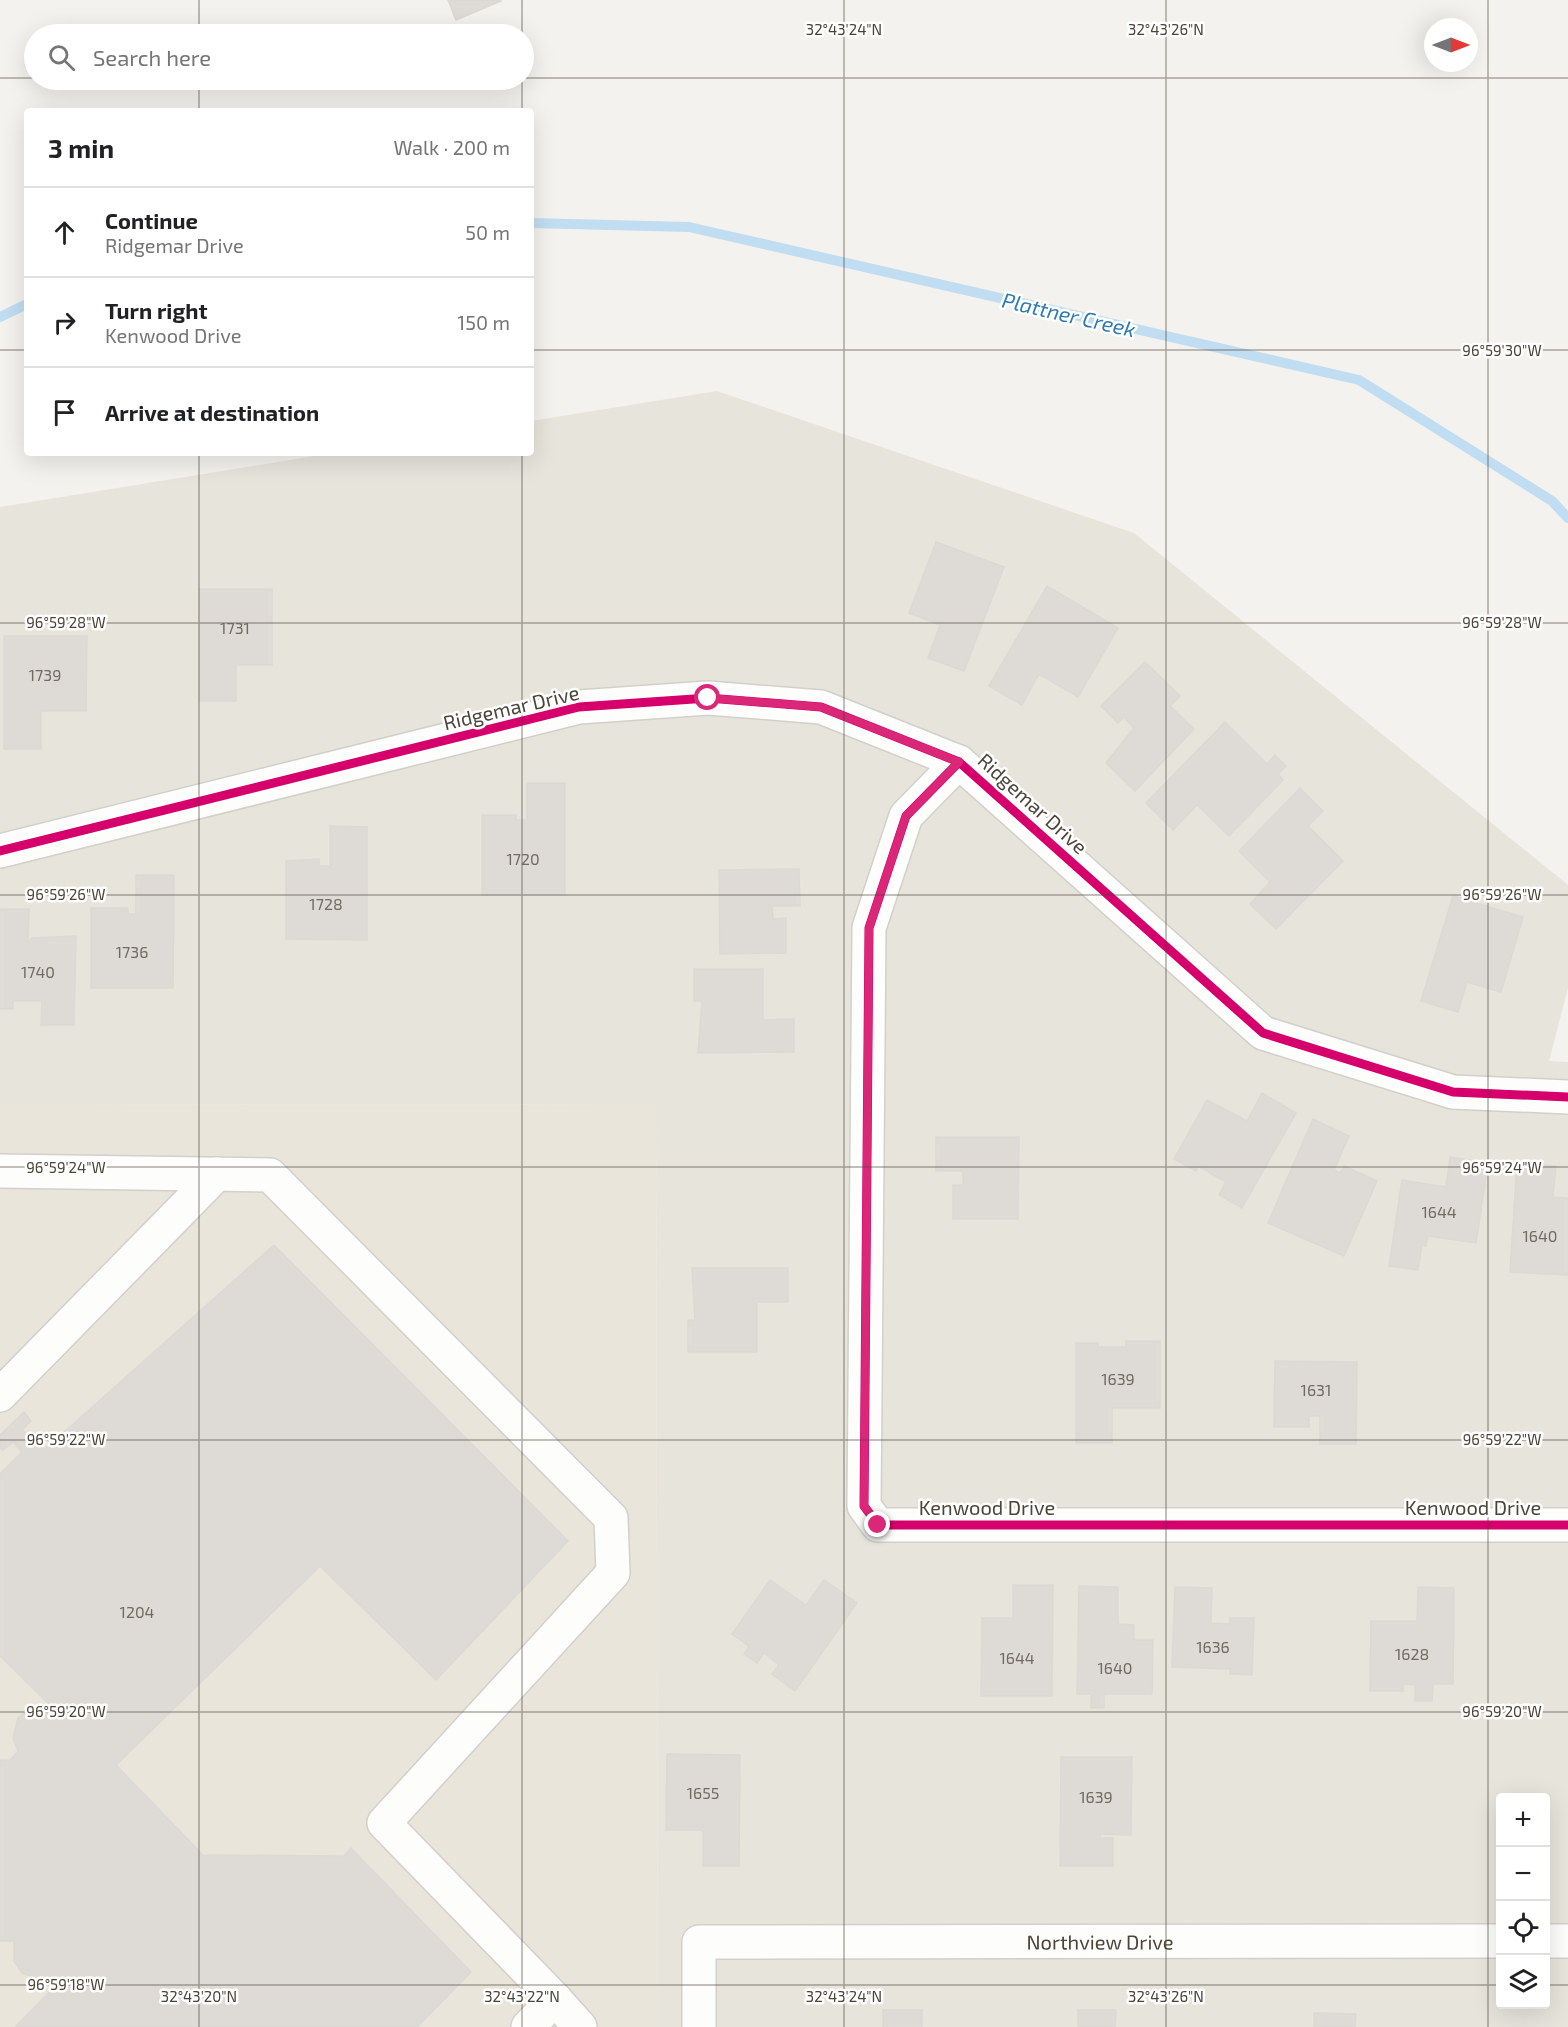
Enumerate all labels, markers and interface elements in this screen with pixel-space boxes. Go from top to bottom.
north arrow [1424,18,1478,72]
text: 32°43'24"N [806,20,882,38]
text: 32°43'26"N [1128,20,1204,38]
search box [24,24,534,90]
icon: search [45,41,78,74]
text: Search here [93,44,211,70]
text: 3 min [48,132,114,163]
text: Walk · 200 m [393,135,510,159]
text: Continue [105,207,198,233]
icon: ahead [48,216,81,249]
text: 50 m [465,220,510,244]
text: Ridgemar Drive [105,233,244,257]
water label: Plattner Creek [1000,287,1138,341]
text: Turn right [105,297,207,323]
icon: right [48,306,81,339]
text: 150 m [457,310,510,334]
text: Kenwood Drive [105,323,241,347]
text: 96°59'30"W [1462,341,1542,359]
icon: arrive [48,396,81,429]
text: Arrive at destination [105,399,319,425]
text: 96°59'28"W [26,613,106,631]
text: 96°59'28"W [1462,613,1542,631]
house number: 1731 [220,618,250,637]
house number: 1739 [29,665,61,684]
street label: Ridgemar Drive [441,680,581,734]
route start [694,684,720,710]
street label: Ridgemar Drive [973,748,1093,858]
house number: 1720 [506,849,540,868]
text: 96°59'26"W [27,885,105,903]
text: 96°59'26"W [1463,885,1541,903]
house number: 1728 [309,894,343,913]
house number: 1736 [116,942,148,961]
house number: 1740 [21,962,55,981]
text: 96°59'24"W [26,1158,106,1176]
text: 96°59'24"W [1462,1158,1542,1176]
house number: 1644 [1421,1202,1457,1221]
house number: 1640 [1522,1226,1558,1245]
house number: 1639 [1101,1369,1135,1388]
house number: 1631 [1301,1380,1331,1399]
text: 96°59'22"W [27,1430,105,1448]
text: 96°59'22"W [1463,1430,1541,1448]
street label: Kenwood Drive [919,1495,1055,1519]
street label: Kenwood Drive [1405,1495,1541,1519]
route end [864,1511,890,1537]
house number: 1204 [120,1602,155,1621]
house number: 1636 [1196,1637,1230,1656]
house number: 1628 [1395,1644,1429,1663]
house number: 1644 [999,1648,1035,1667]
house number: 1640 [1097,1658,1133,1677]
text: 96°59'20"W [26,1702,106,1720]
text: 96°59'20"W [1462,1702,1542,1720]
house number: 1655 [687,1783,719,1802]
house number: 1639 [1079,1787,1113,1806]
map controls [1496,1793,1550,2009]
button: + [1496,1793,1550,1847]
button: − [1496,1847,1550,1901]
button: locate [1496,1901,1550,1955]
street label: Northview Drive [1026,1929,1174,1954]
button: layers [1496,1955,1550,2009]
text: 96°59'18"W [28,1975,104,1993]
text: 32°43'20"N [161,1987,237,2005]
text: 32°43'22"N [484,1987,560,2005]
text: 32°43'24"N [806,1987,882,2005]
text: 32°43'26"N [1128,1987,1204,2005]

